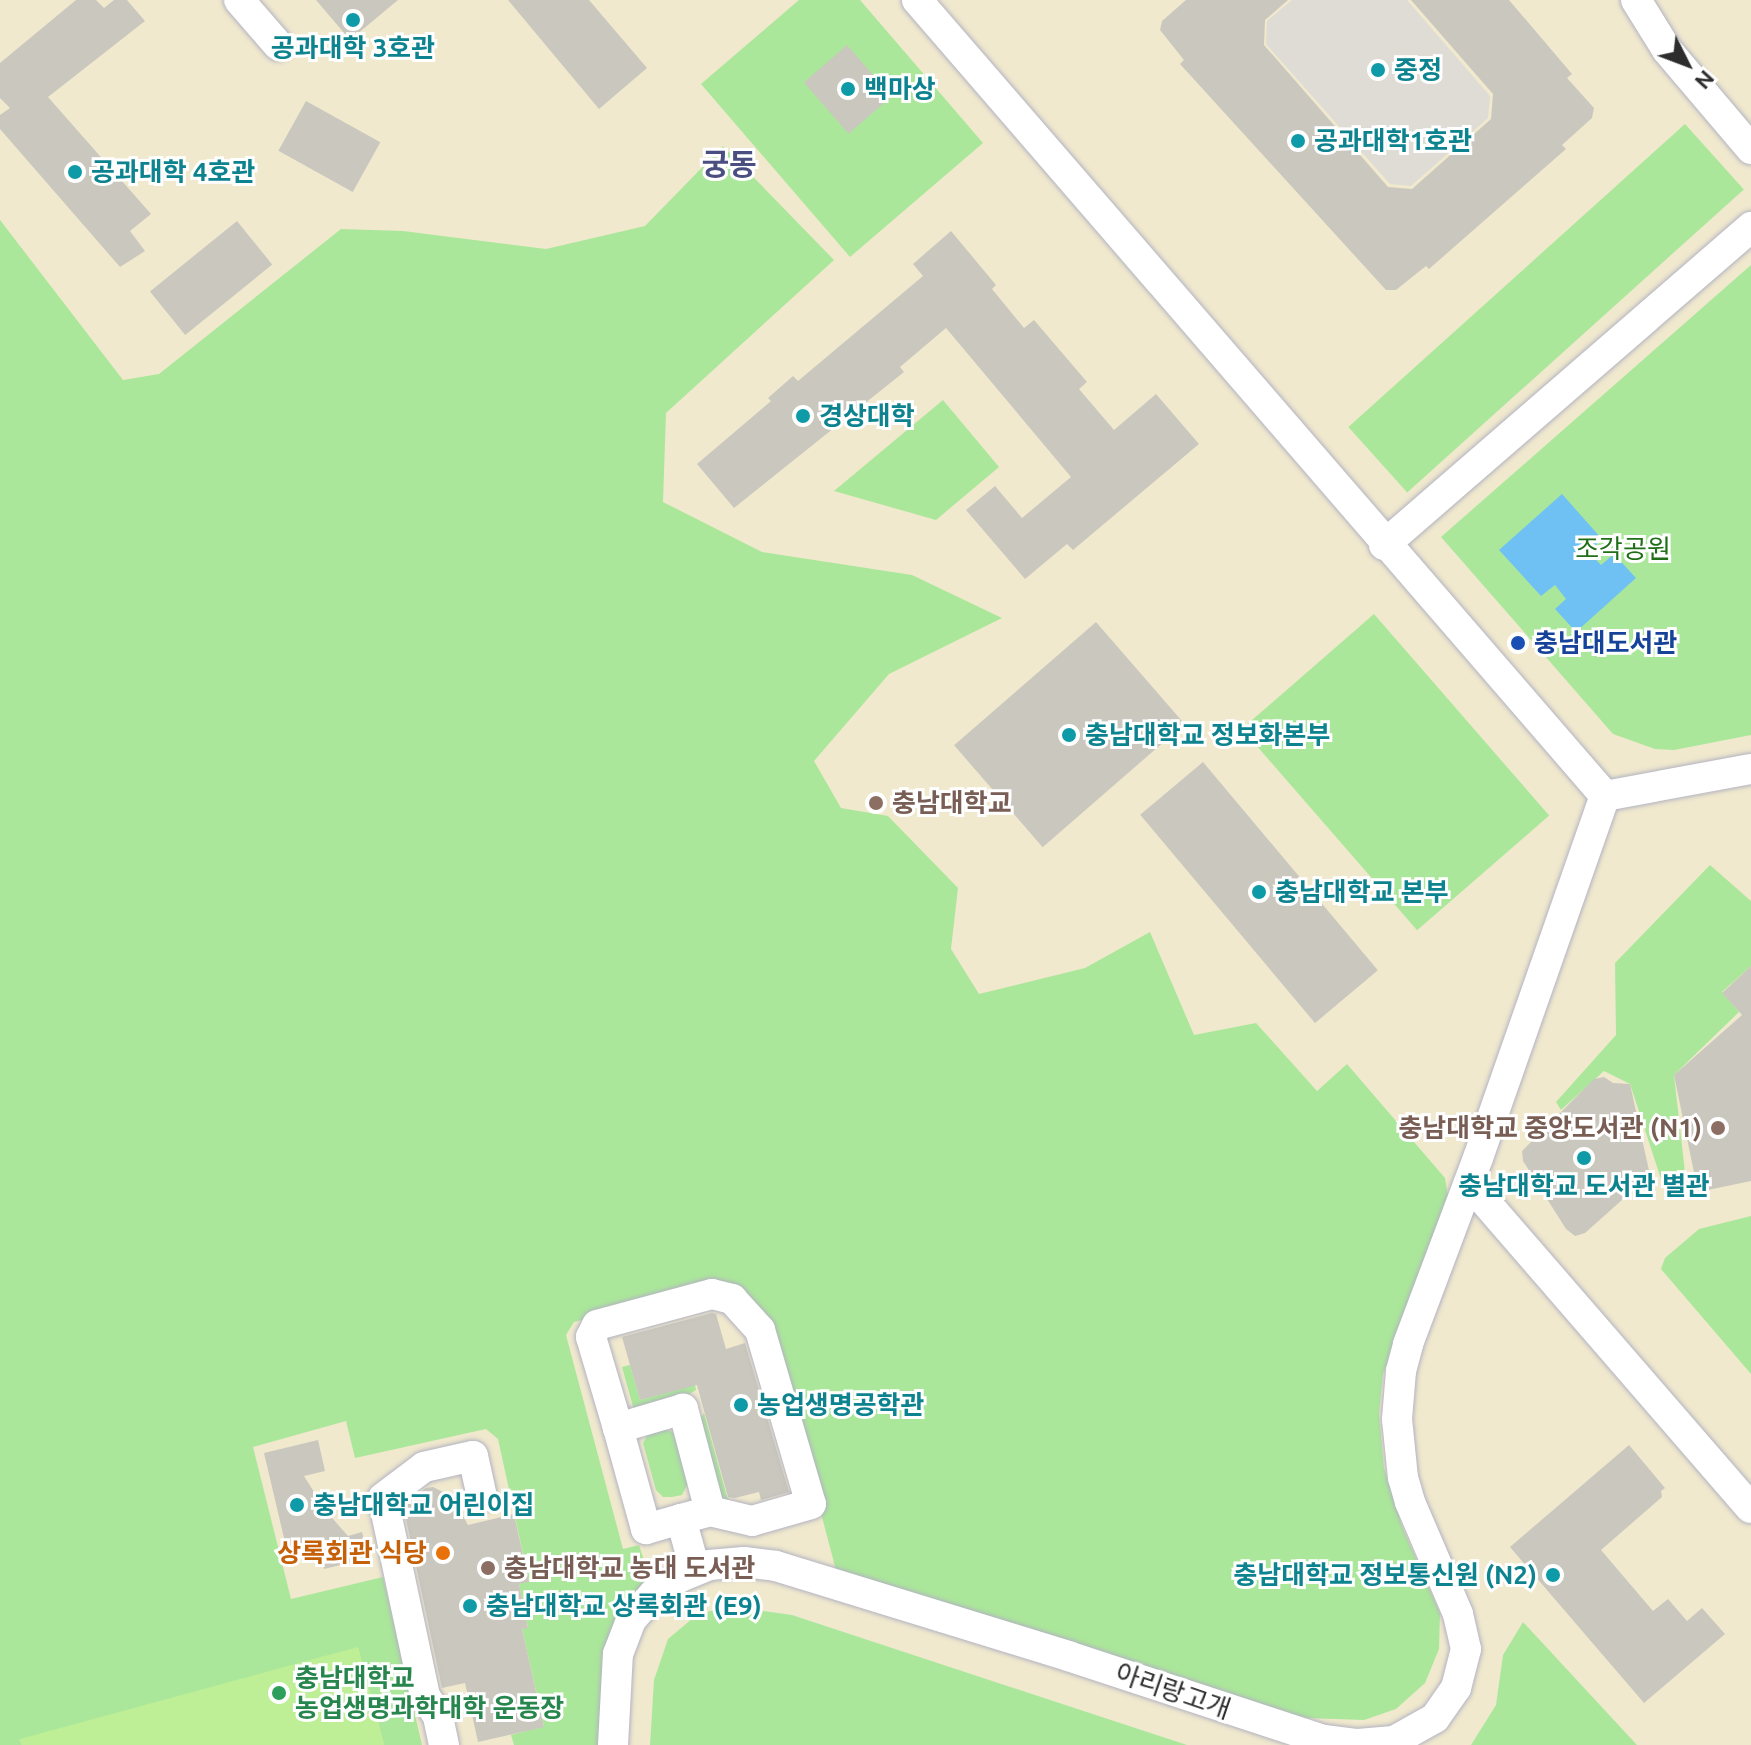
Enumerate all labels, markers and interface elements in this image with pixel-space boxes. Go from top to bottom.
marker: 공과대학 3호관 [344,11,362,29]
north arrow [1647,24,1727,104]
place label: 공과대학 3호관 [271,32,435,64]
place label: 중정 [1394,54,1442,86]
marker: 중정 [1369,61,1387,79]
text: N [1690,66,1720,95]
place label: 백마상 [864,73,936,105]
marker: 백마상 [839,80,857,98]
place label: 공과대학1호관 [1314,125,1472,157]
marker: 공과대학1호관 [1289,132,1307,150]
district label: 궁동 [701,146,757,182]
place label: 공과대학 4호관 [91,156,255,188]
marker: 공과대학 4호관 [66,163,84,181]
place label: 경상대학 [819,400,915,432]
marker: 경상대학 [794,407,812,425]
park label: 조각공원 [1575,533,1671,565]
place label: 충남대도서관 [1534,627,1678,659]
marker: 충남대도서관 [1509,634,1527,652]
place label: 충남대학교 정보화본부 [1085,719,1330,751]
marker: 충남대학교 정보화본부 [1060,726,1078,744]
place label: 충남대학교 [892,787,1012,819]
marker: 충남대학교 [867,794,885,812]
place label: 충남대학교 본부 [1275,876,1449,908]
marker: 충남대학교 본부 [1250,883,1268,901]
place label: 충남대학교 중앙도서관 (N1) [1398,1112,1702,1144]
marker: 충남대학교 중앙도서관 (N1) [1709,1119,1727,1137]
marker: 충남대학교 도서관 별관 [1575,1149,1593,1167]
place label: 충남대학교 도서관 별관 [1458,1170,1710,1202]
place label: 농업생명공학관 [757,1389,924,1421]
marker: 농업생명공학관 [732,1396,750,1414]
place label: 충남대학교 어린이집 [313,1489,534,1521]
marker: 충남대학교 어린이집 [288,1496,306,1514]
place label: 상록회관 식당 [277,1537,427,1569]
marker: 상록회관 식당 [434,1544,452,1562]
place label: 충남대학교 농대 도서관 [504,1552,756,1584]
marker: 충남대학교 농대 도서관 [479,1559,497,1577]
place label: 충남대학교 정보통신원 (N2) [1233,1559,1537,1591]
marker: 충남대학교 정보통신원 (N2) [1544,1566,1562,1584]
place label: 충남대학교 상록회관 (E9) [486,1590,762,1622]
marker: 충남대학교 상록회관 (E9) [461,1597,479,1615]
street label: 아리랑고개 [1111,1657,1235,1725]
place label: 충남대학교 농업생명과학대학 운동장 [295,1662,564,1724]
marker: 충남대학교 농업생명과학대학 운동장 [270,1684,288,1702]

